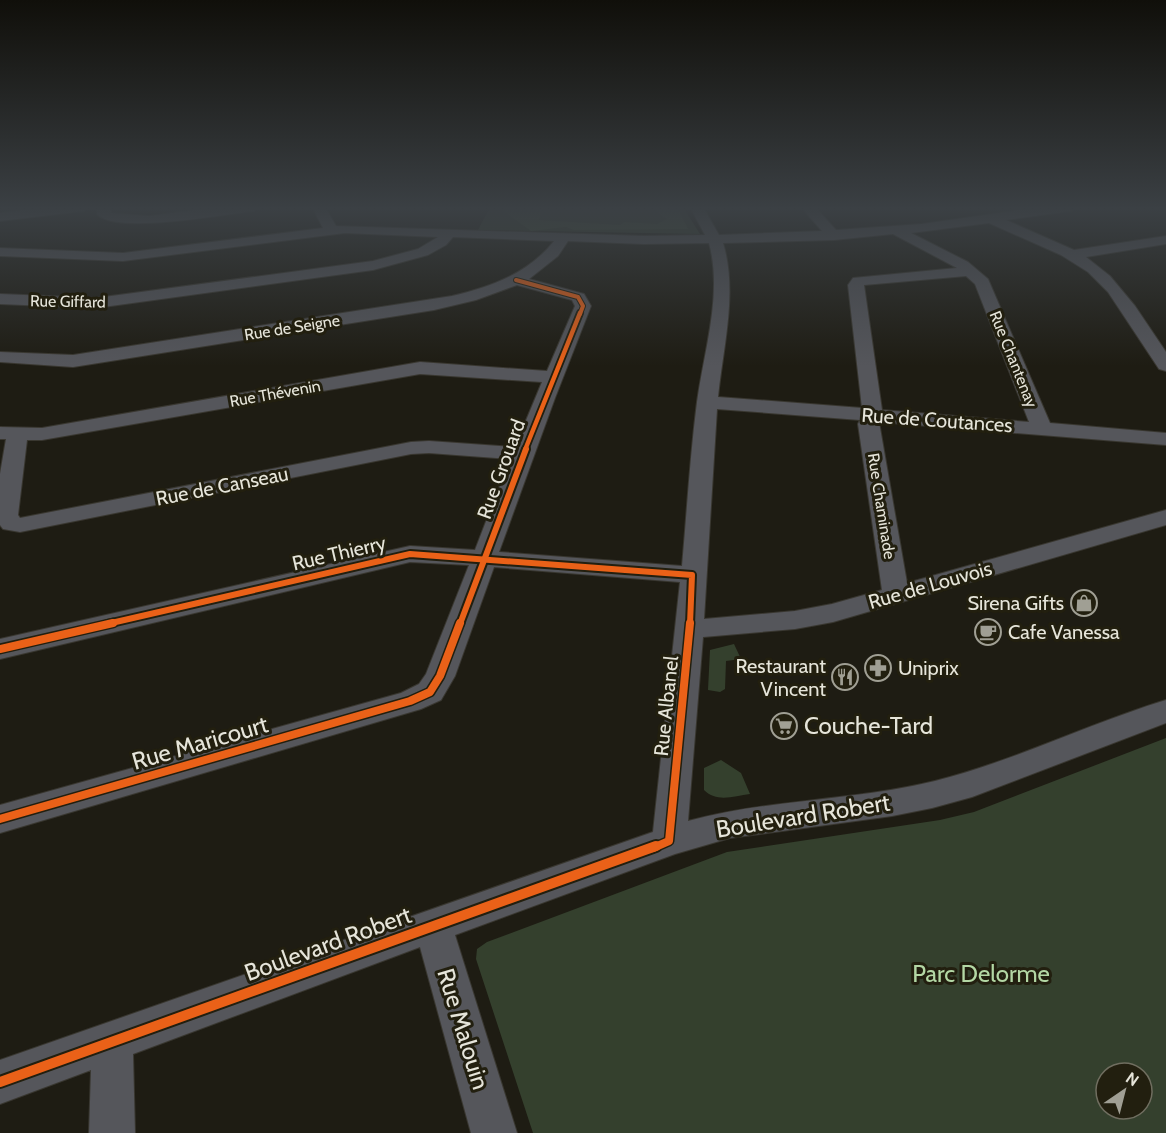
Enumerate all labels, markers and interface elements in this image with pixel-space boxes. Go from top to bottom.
street label: Rue Giffard [30,291,106,312]
street label: Rue Chantenay [986,308,1042,410]
street label: Rue de Seigne [243,311,341,344]
street label: Rue Thévenin [228,376,322,411]
street label: Rue de Coutances [861,403,1013,437]
street label: Rue Grouard [472,416,530,522]
street label: Rue Chaminade [864,452,899,560]
street label: Rue de Canseau [154,461,290,511]
street label: Rue Thierry [290,531,388,575]
street label: Rue de Louvois [865,556,995,614]
shop icon: Sirena Gifts [1069,588,1099,618]
place label: Sirena Gifts [967,591,1064,615]
cafe icon: Cafe Vanessa [973,617,1003,647]
place label: Cafe Vanessa [1008,620,1120,644]
pharmacy icon: Uniprix [863,653,893,683]
street label: Rue Albanel [649,654,683,757]
place label: Restaurant Vincent [735,654,826,701]
place label: Uniprix [898,656,959,680]
restaurant icon: Restaurant Vincent [830,662,860,692]
street label: Rue Maricourt [128,709,271,776]
supermarket icon: Couche-Tard [769,711,799,741]
place label: Couche-Tard [804,711,933,740]
street label: Boulevard Robert [714,787,892,844]
street label: Boulevard Robert [240,900,415,987]
park label: Parc Delorme [912,959,1050,988]
street label: Rue Malouin [431,965,496,1093]
north arrow [1094,1061,1154,1121]
text: N [1122,1068,1142,1090]

